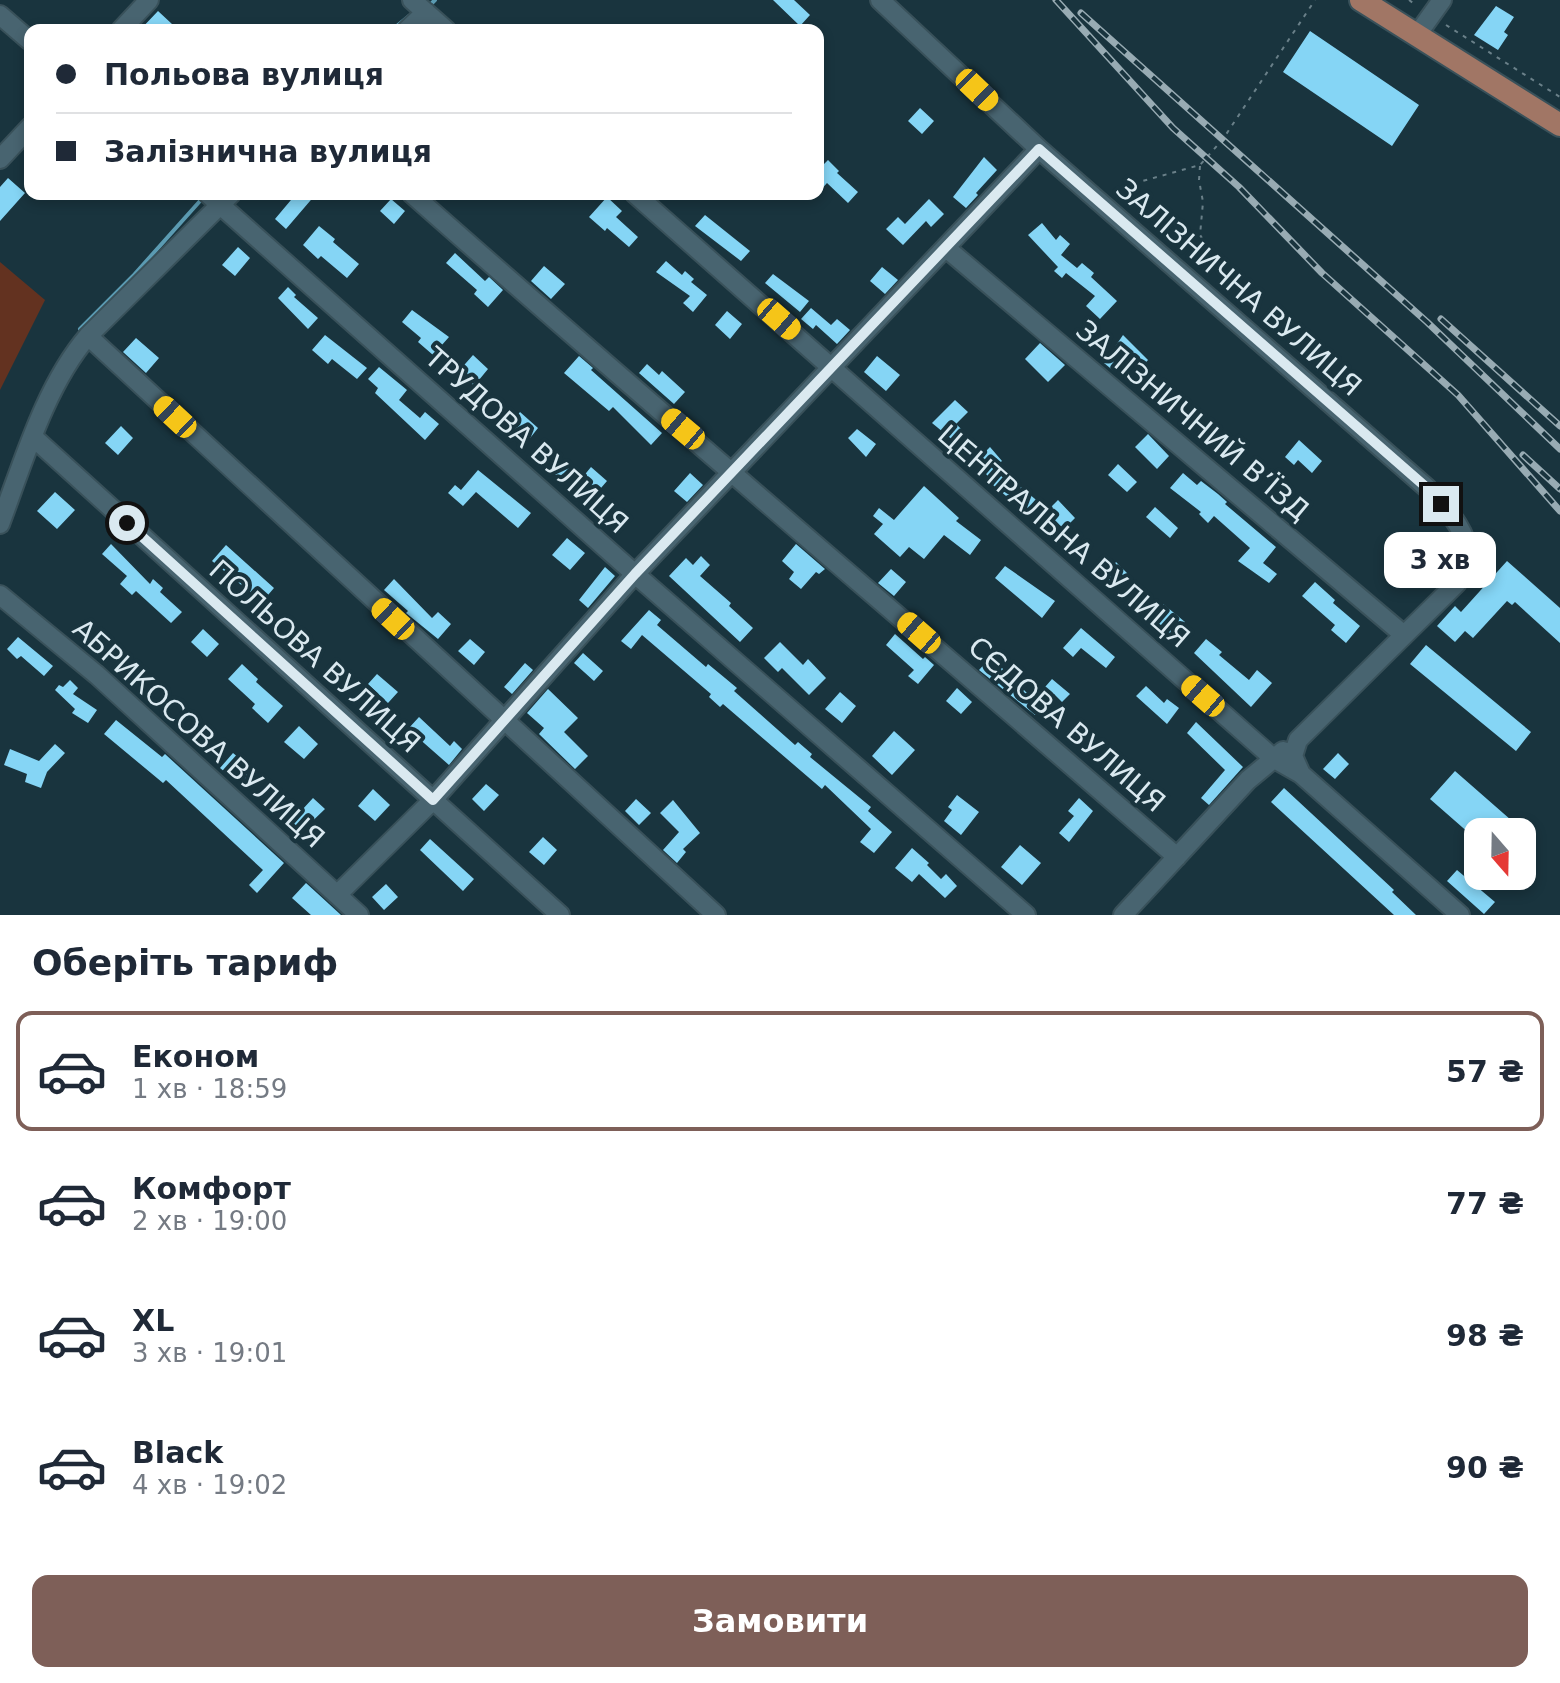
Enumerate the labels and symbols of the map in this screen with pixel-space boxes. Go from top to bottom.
car [951,65,1003,115]
street label: ЗАЛІЗНИЧНА ВУЛИЦЯ [1109,172,1368,403]
car [753,294,805,344]
street label: ЗАЛІЗНИЧНИЙ В’ЇЗД [1070,313,1316,527]
street label: ТРУДОВА ВУЛИЦЯ [418,340,635,540]
car [149,392,201,442]
car [657,404,709,454]
street label: ЦЕНТРАЛЬНА ВУЛИЦЯ [931,418,1196,655]
route end [1423,486,1459,522]
route start [109,505,145,541]
callout: 3 хв [1385,532,1497,588]
street label: ПОЛЬОВА ВУЛИЦЯ [203,553,427,760]
car [367,594,419,644]
car [893,608,945,658]
street label: АБРИКОСОВА ВУЛИЦЯ [66,612,331,855]
street label: СЄДОВА ВУЛИЦЯ [962,630,1172,819]
car [1177,671,1229,721]
north arrow [1464,818,1536,890]

